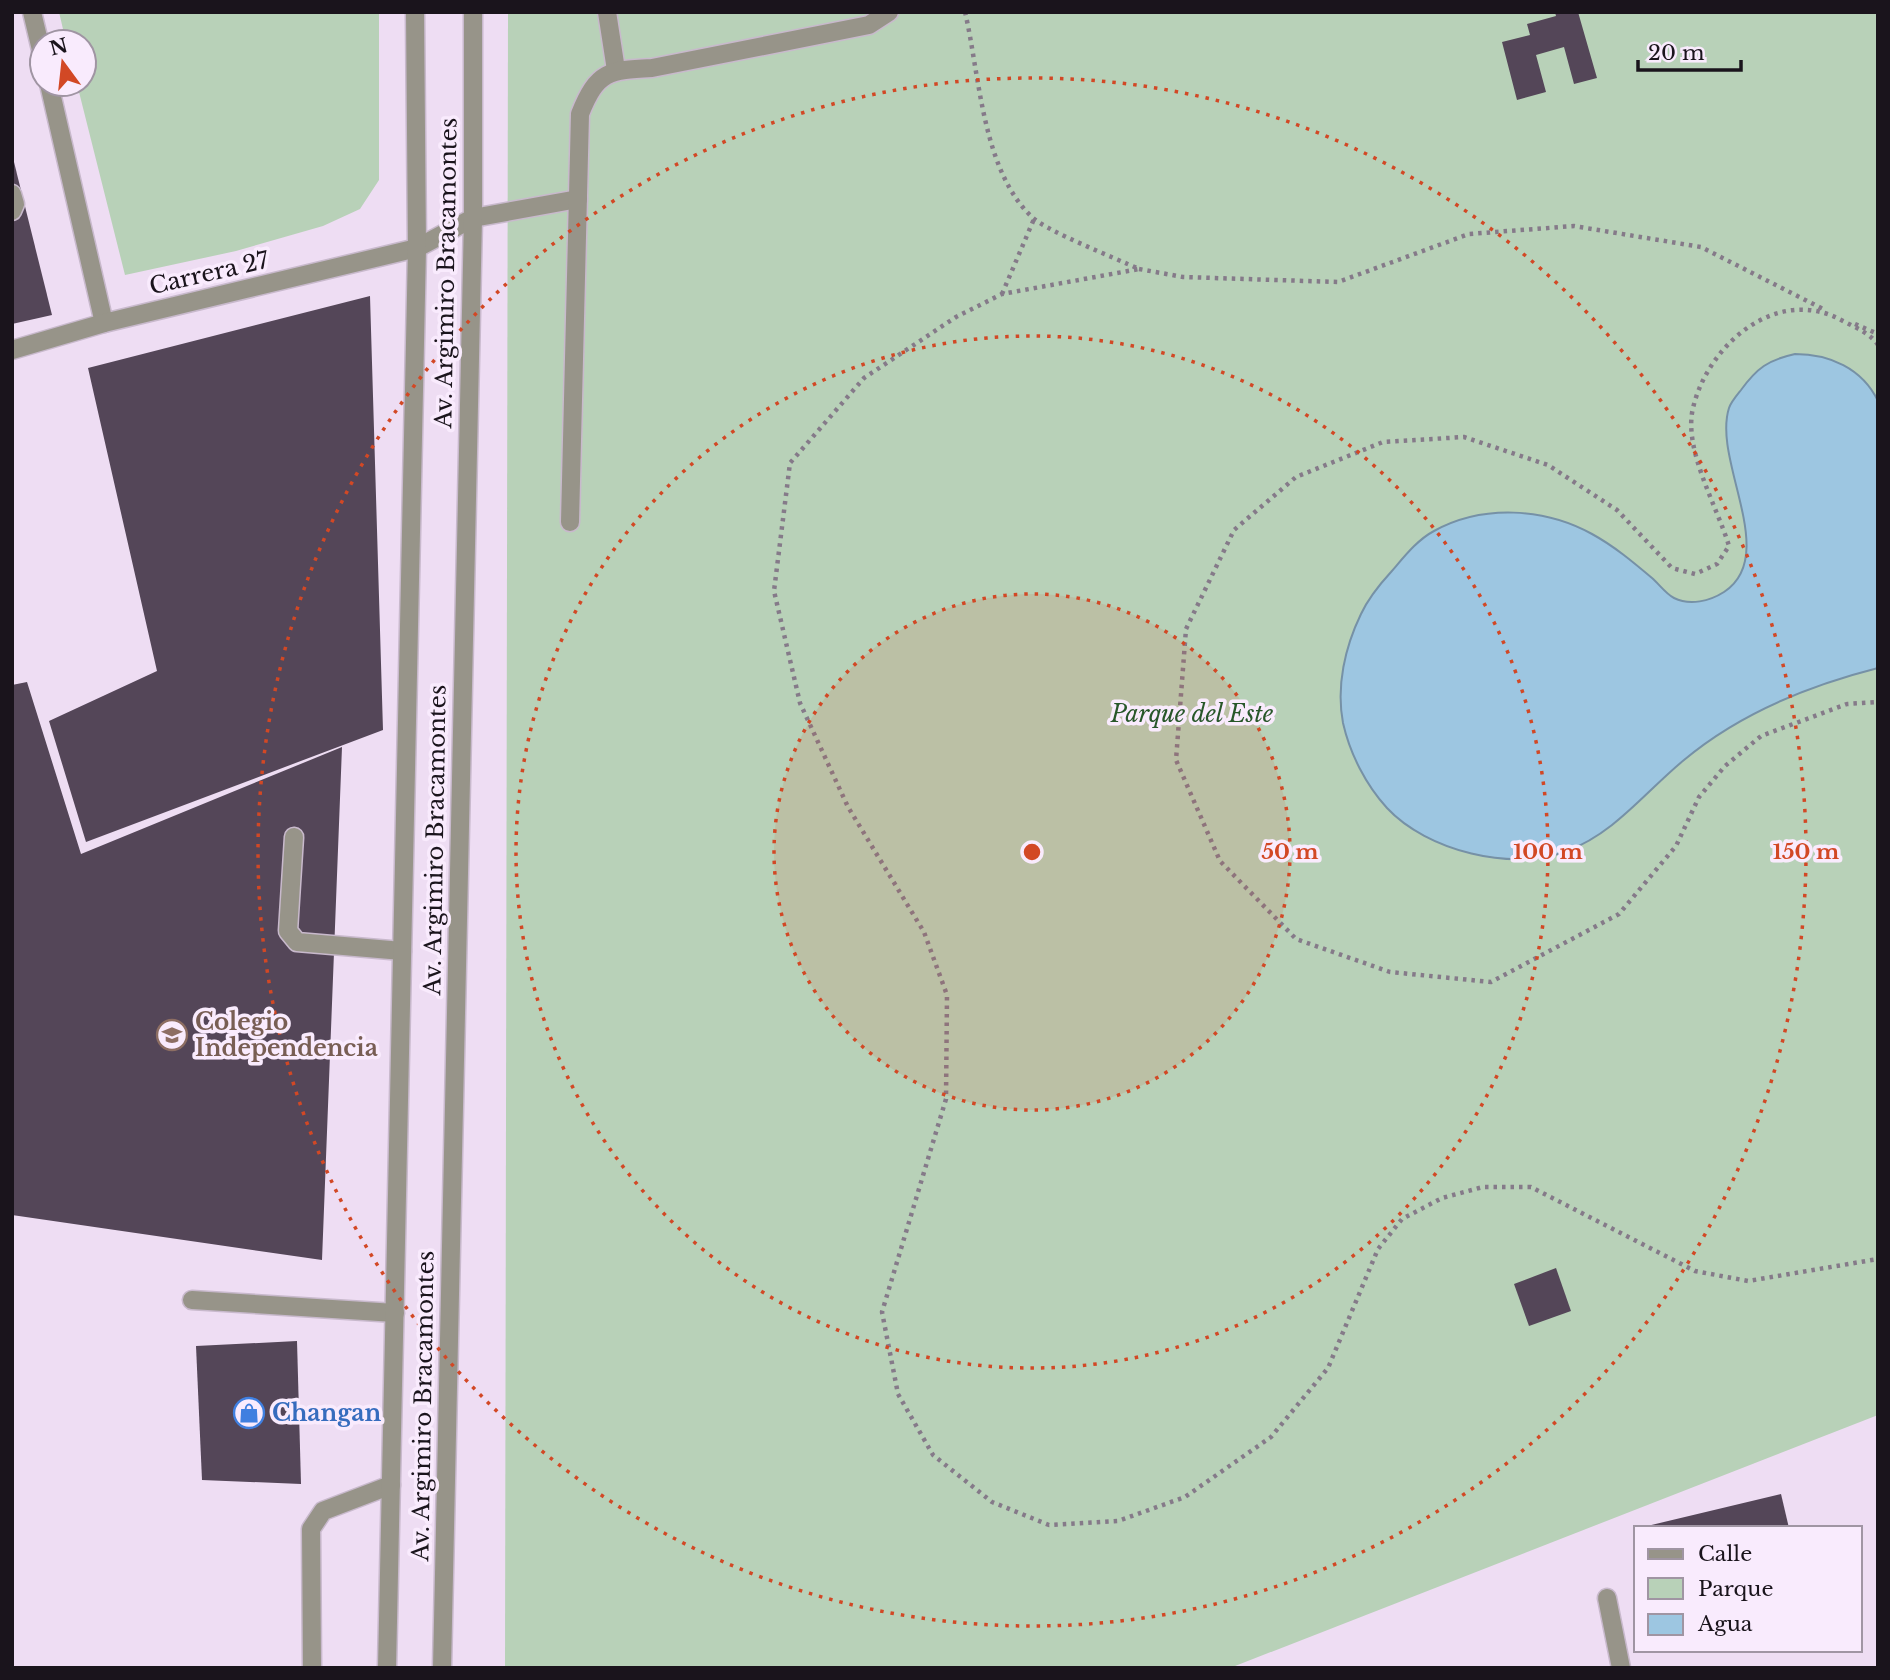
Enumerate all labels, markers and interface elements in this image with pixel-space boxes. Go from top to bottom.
north arrow [28,28,98,98]
scale bar [1638,28,1741,72]
text: N [47,34,70,60]
text: 20 m [1648,40,1705,66]
street label: Av. Argimiro Bracamontes [429,118,463,429]
street label: Carrera 27 [146,246,272,300]
street label: Av. Argimiro Bracamontes [418,685,452,996]
park label: Parque del Este [1110,700,1274,728]
text: 50 m [1261,839,1319,865]
text: 100 m [1513,839,1583,865]
text: 150 m [1773,839,1839,865]
centre of rings [1020,840,1044,864]
place label: Colegio Independencia [195,1008,378,1062]
school or university icon: Colegio Independencia [155,1018,189,1052]
street label: Av. Argimiro Bracamontes [406,1251,440,1562]
shop icon: Changan [232,1396,266,1430]
place label: Changan [272,1399,382,1427]
legend [1634,1526,1862,1652]
text: Calle [1698,1541,1752,1567]
text: Parque [1698,1576,1773,1602]
text: Agua [1697,1611,1753,1637]

